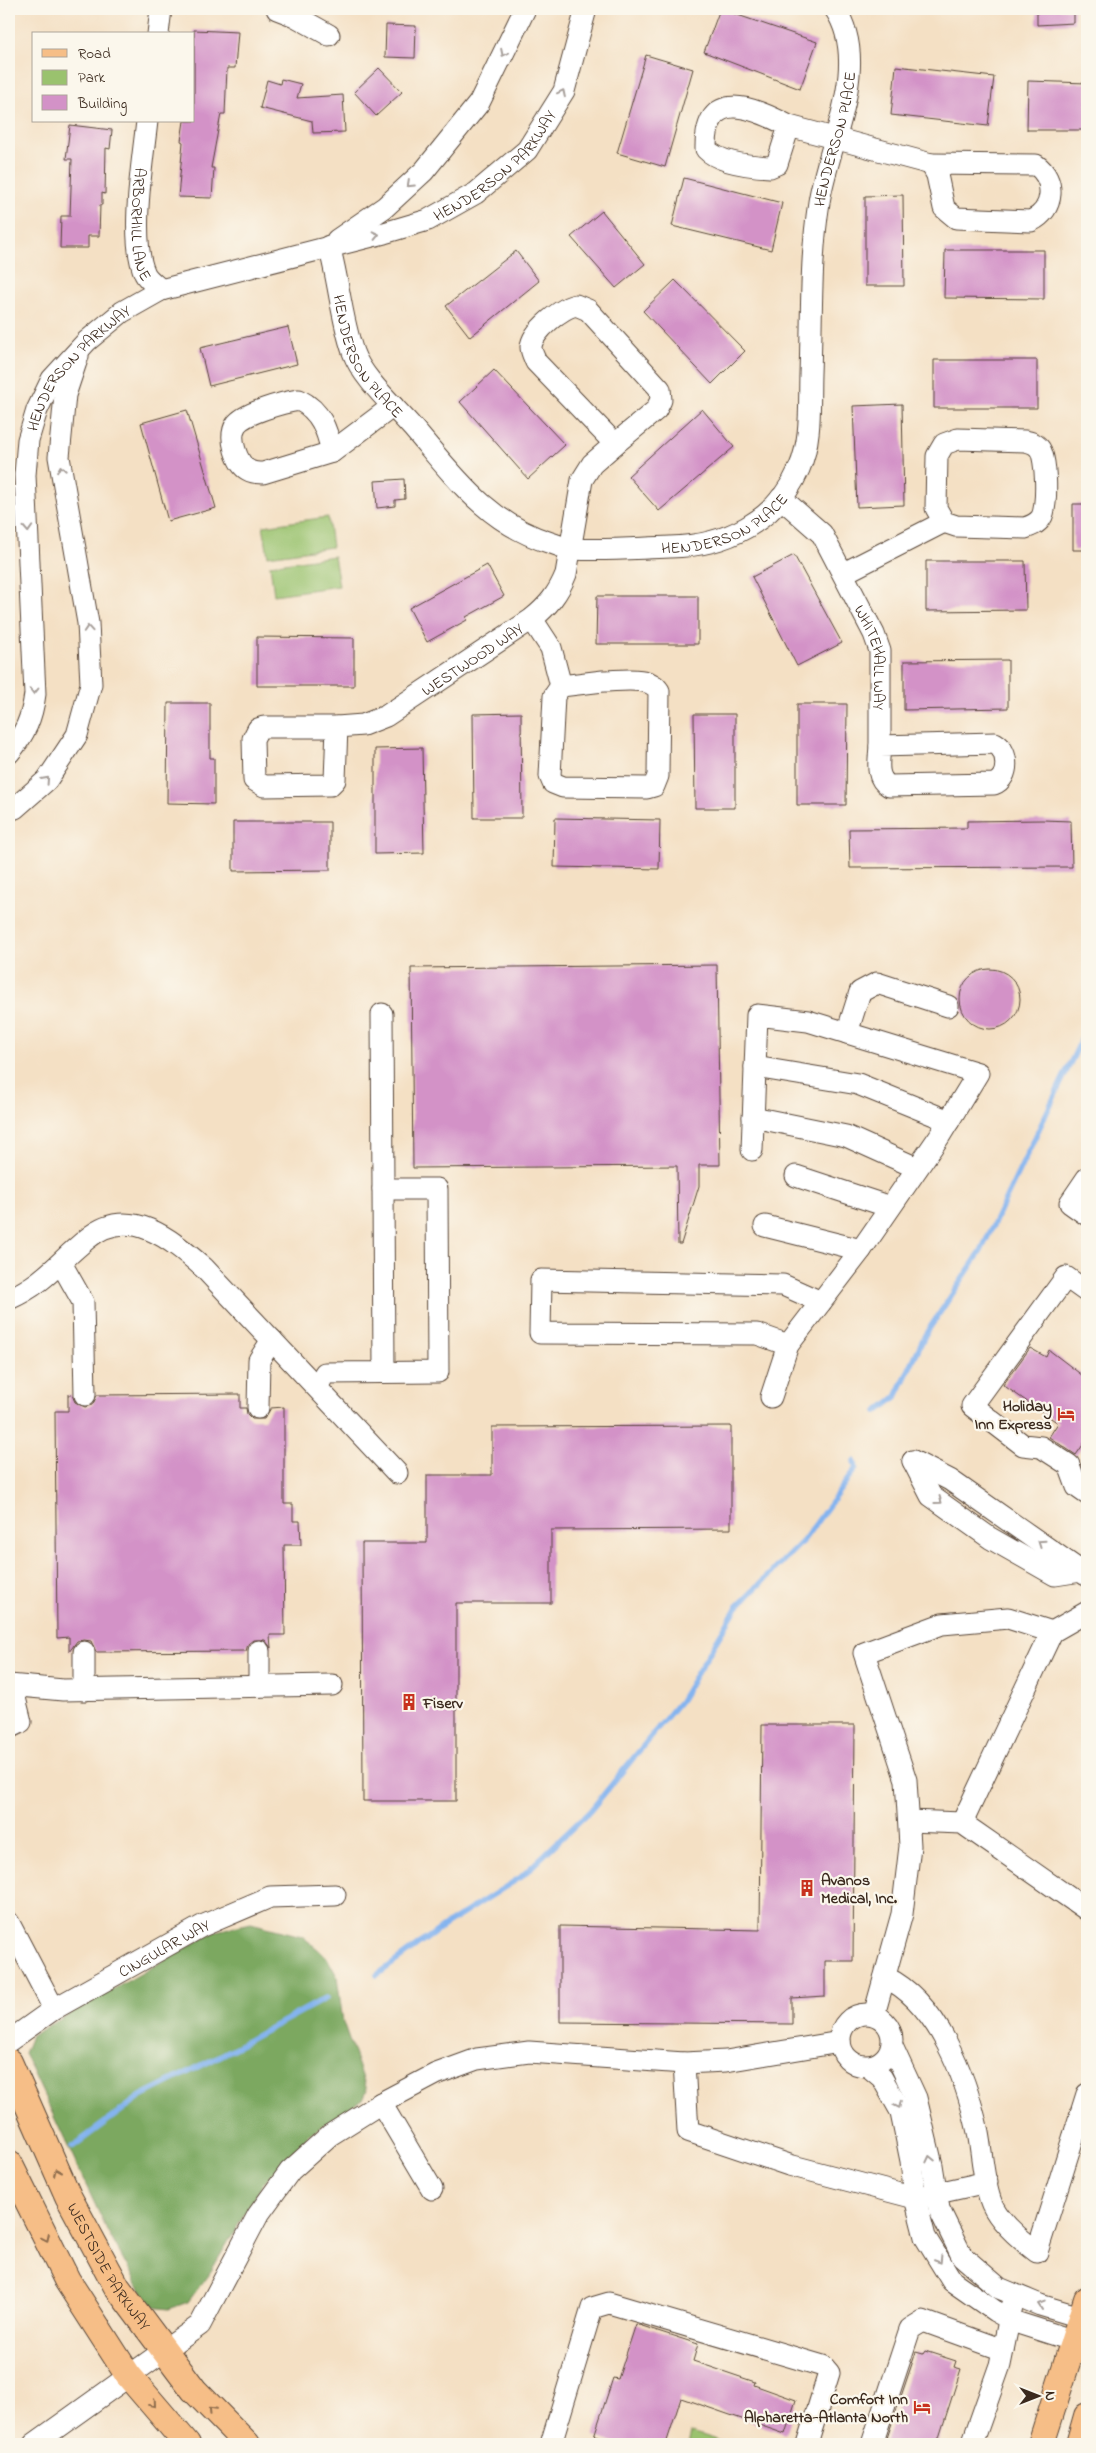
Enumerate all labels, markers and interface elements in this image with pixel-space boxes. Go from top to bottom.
legend [32,32,195,122]
text: Road [78,43,111,65]
one-way arrow [500,48,510,57]
text: Park [78,67,106,89]
street label: HENDERSON PLACE [808,71,863,208]
one-way arrow [556,89,567,98]
text: Building [77,93,127,116]
street label: HENDERSON PARKWAY [430,105,564,229]
street label: ARBORHILL LANE [123,167,157,287]
one-way arrow [407,178,416,187]
one-way arrow [372,230,381,241]
street label: HENDERSON PLACE [326,293,408,424]
street label: HENDERSON PARKWAY [21,299,136,434]
one-way arrow [57,465,67,473]
street label: HENDERSON PLACE [661,489,795,561]
one-way arrow [22,525,33,533]
street label: WHITEHALL WAY [847,601,891,711]
street label: WESTWOOD WAY [417,618,529,703]
one-way arrow [83,625,94,633]
one-way arrow [29,687,40,695]
one-way arrow [40,776,49,785]
place label: Holiday Inn Express [974,1395,1052,1437]
hotel icon: Holiday Inn Express [1056,1404,1076,1424]
one-way arrow [933,1496,942,1504]
one-way arrow [1037,1540,1046,1549]
building icon: Fiserv [399,1692,419,1712]
place label: Fiserv [422,1692,464,1716]
place label: Avanos Medical, Inc. [821,1869,898,1911]
building icon: Avanos Medical, Inc. [797,1878,817,1898]
street label: CINGULAR WAY [114,1914,215,1985]
one-way arrow [891,2100,902,2109]
one-way arrow [925,2154,936,2163]
one-way arrow [53,2168,64,2177]
street label: WESTSIDE PARKWAY [60,2199,156,2337]
one-way arrow [40,2233,50,2242]
one-way arrow [933,2255,942,2264]
one-way arrow [1037,2301,1045,2311]
north arrow [1014,2370,1064,2420]
place label: Comfort Inn Alpharetta-Atlanta North [744,2388,908,2430]
text: N [1039,2391,1060,2401]
hotel icon: Comfort Inn Alpharetta-Atlanta North [912,2397,932,2417]
one-way arrow [147,2398,155,2407]
one-way arrow [209,2406,218,2415]

